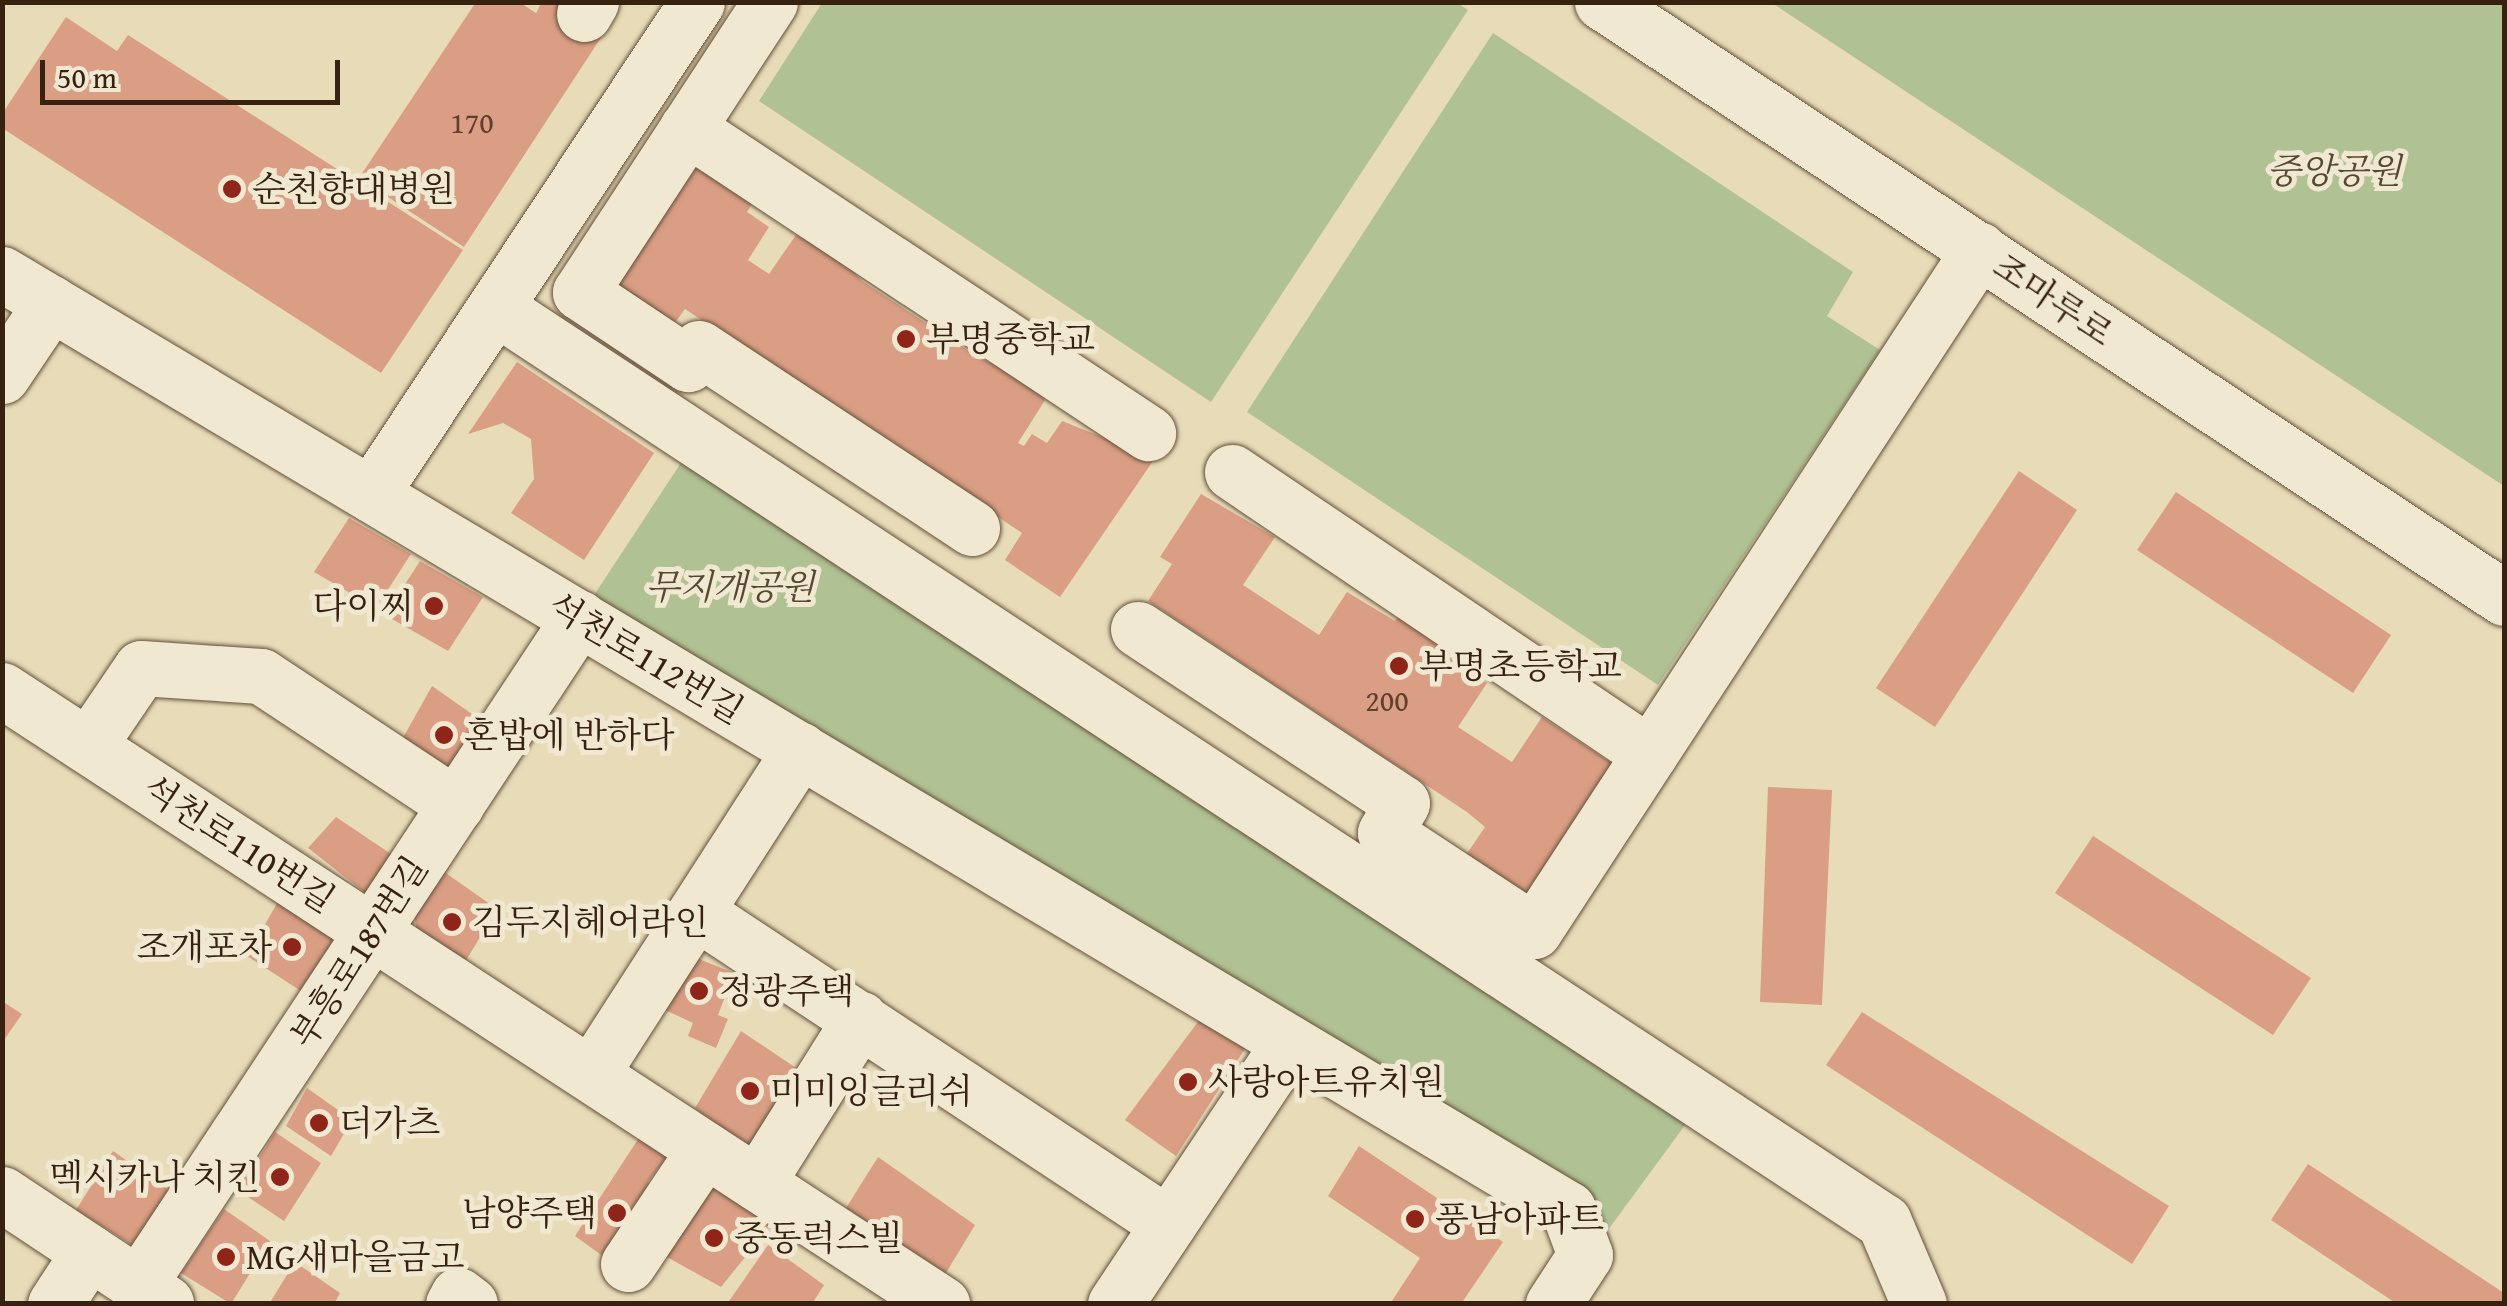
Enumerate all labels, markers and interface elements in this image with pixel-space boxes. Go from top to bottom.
scale bar [45,40,345,102]
text: 50 m [57,55,117,99]
house number: 170 [450,104,494,140]
park label: 중앙공원 [2266,150,2402,192]
place label: 순천향대병원 [252,168,455,210]
marker: 순천향대병원 [221,178,243,200]
street label: 조마루로 [1985,245,2121,355]
place label: 부명중학교 [926,318,1095,360]
marker: 부명중학교 [895,328,917,350]
park label: 무지개공원 [645,566,815,608]
street label: 석천로112번길 [541,583,751,733]
place label: 다이찌 [313,585,414,627]
marker: 다이찌 [423,595,445,617]
place label: 부명초등학교 [1419,645,1622,687]
marker: 부명초등학교 [1388,655,1410,677]
house number: 200 [1365,682,1409,718]
place label: 혼밥에 반하다 [464,714,675,756]
marker: 혼밥에 반하다 [433,724,455,746]
street label: 석천로110번길 [135,767,343,921]
street label: 부흥로187번길 [282,848,436,1056]
place label: 김두지헤어라인 [472,901,709,943]
marker: 김두지헤어라인 [441,911,463,933]
place label: 조개포차 [137,926,272,968]
marker: 조개포차 [281,936,303,958]
place label: 정광주택 [719,970,854,1012]
marker: 정광주택 [688,980,710,1002]
place label: 사랑아트유치원 [1208,1061,1445,1103]
place label: 미미잉글리쉬 [770,1070,973,1112]
marker: 사랑아트유치원 [1177,1071,1199,1093]
marker: 미미잉글리쉬 [739,1080,761,1102]
place label: 더가츠 [339,1102,440,1144]
marker: 더가츠 [308,1112,330,1134]
place label: 멕시카나 치킨 [49,1156,260,1198]
marker: 멕시카나 치킨 [269,1166,291,1188]
place label: 남양주택 [462,1192,597,1234]
place label: 풍남아파트 [1435,1198,1604,1240]
marker: 남양주택 [606,1202,628,1224]
marker: 풍남아파트 [1404,1208,1426,1230]
place label: 중동럭스빌 [734,1217,903,1259]
marker: 중동럭스빌 [703,1227,725,1249]
place label: MG새마을금고 [246,1236,464,1278]
marker: MG새마을금고 [215,1246,237,1268]

